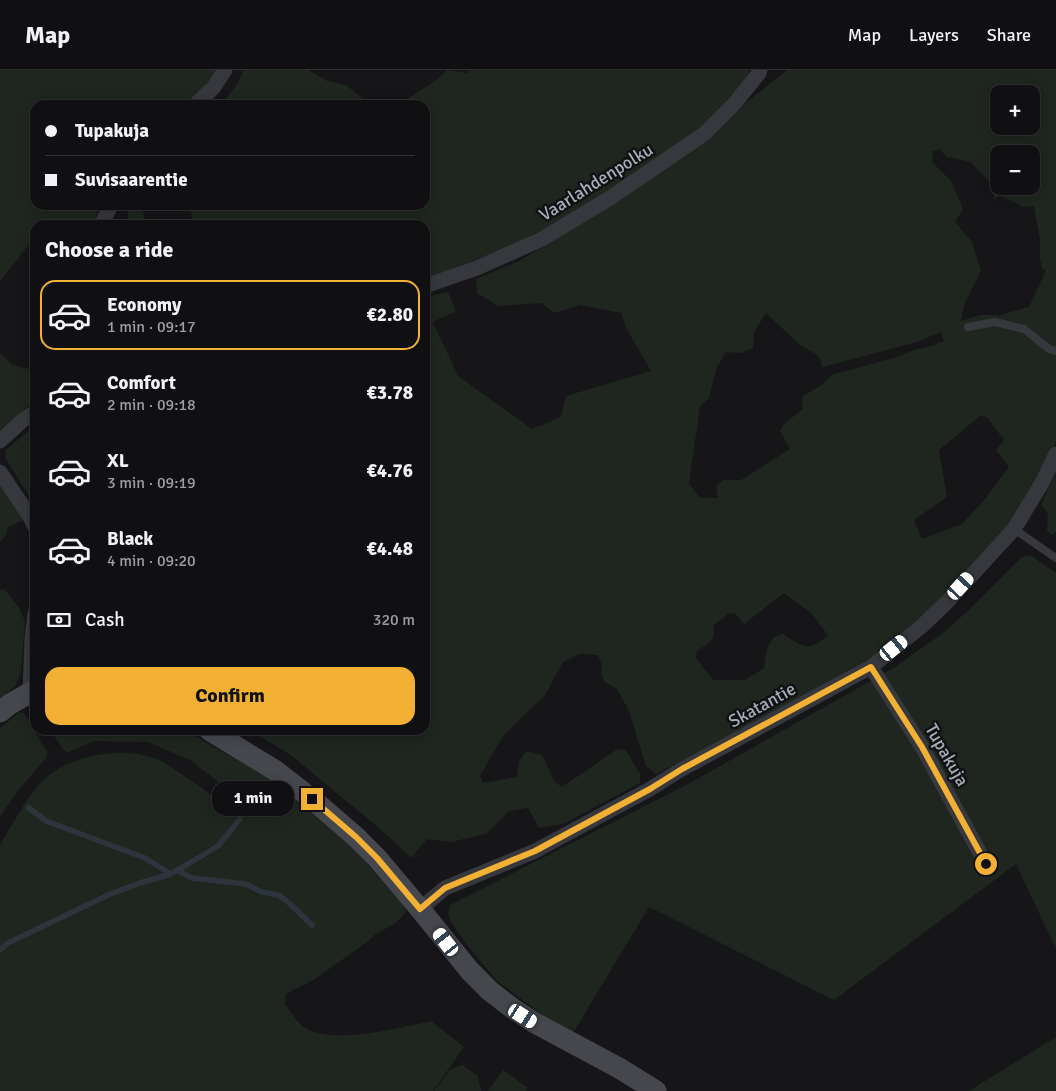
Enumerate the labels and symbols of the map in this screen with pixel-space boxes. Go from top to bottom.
street label: Vaarlahdenpolku [535,138,657,226]
car [945,570,976,602]
car [877,633,910,663]
street label: Skatantie [725,678,799,732]
street label: Tupakuja [920,720,974,790]
callout: 1 min [212,782,294,816]
route end [301,788,323,810]
route start [975,853,997,875]
car [430,926,461,958]
car [506,1002,539,1030]

